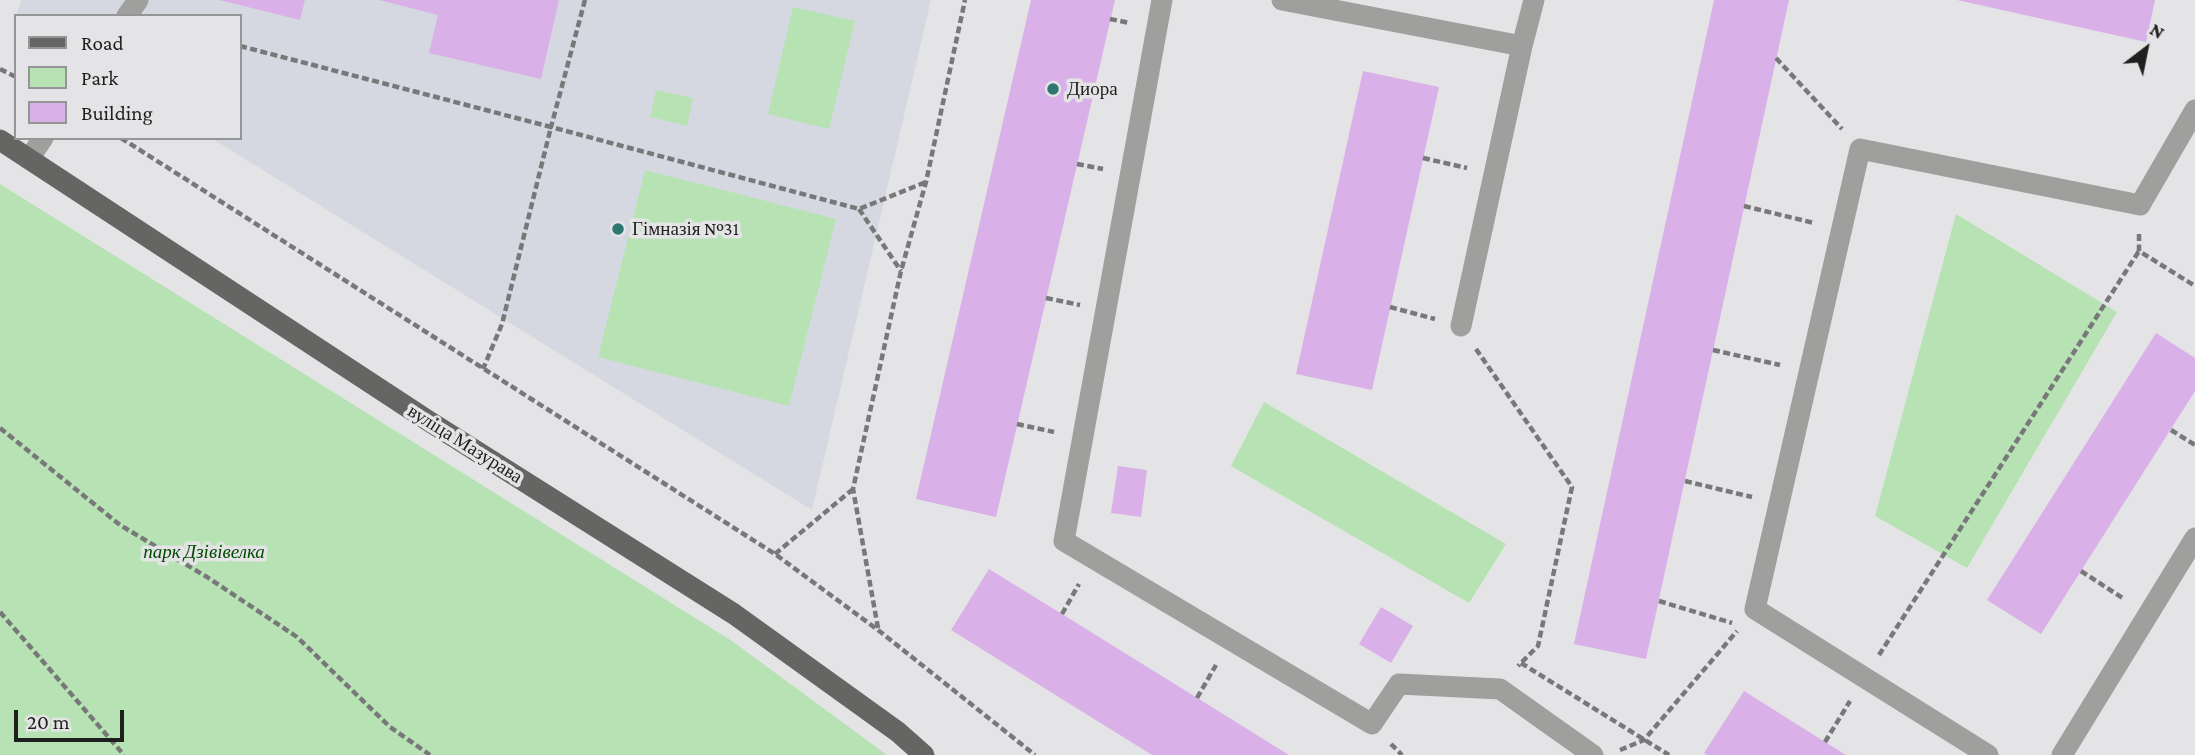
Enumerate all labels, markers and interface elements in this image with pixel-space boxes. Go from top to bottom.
legend [14,14,242,140]
north arrow [2111,14,2181,84]
text: N [2146,18,2168,43]
text: Road [81,31,124,55]
text: Park [81,66,118,90]
place label: Диора [1067,78,1118,100]
marker: Диора [1045,81,1061,97]
text: Building [81,101,153,125]
place label: Гімназія №31 [632,218,739,240]
marker: Гімназія №31 [610,221,626,237]
street label: вуліца Мазурава [403,400,527,488]
park label: парк Дзівівелка [143,541,265,563]
scale bar [18,696,128,740]
text: 20 m [27,710,70,734]

